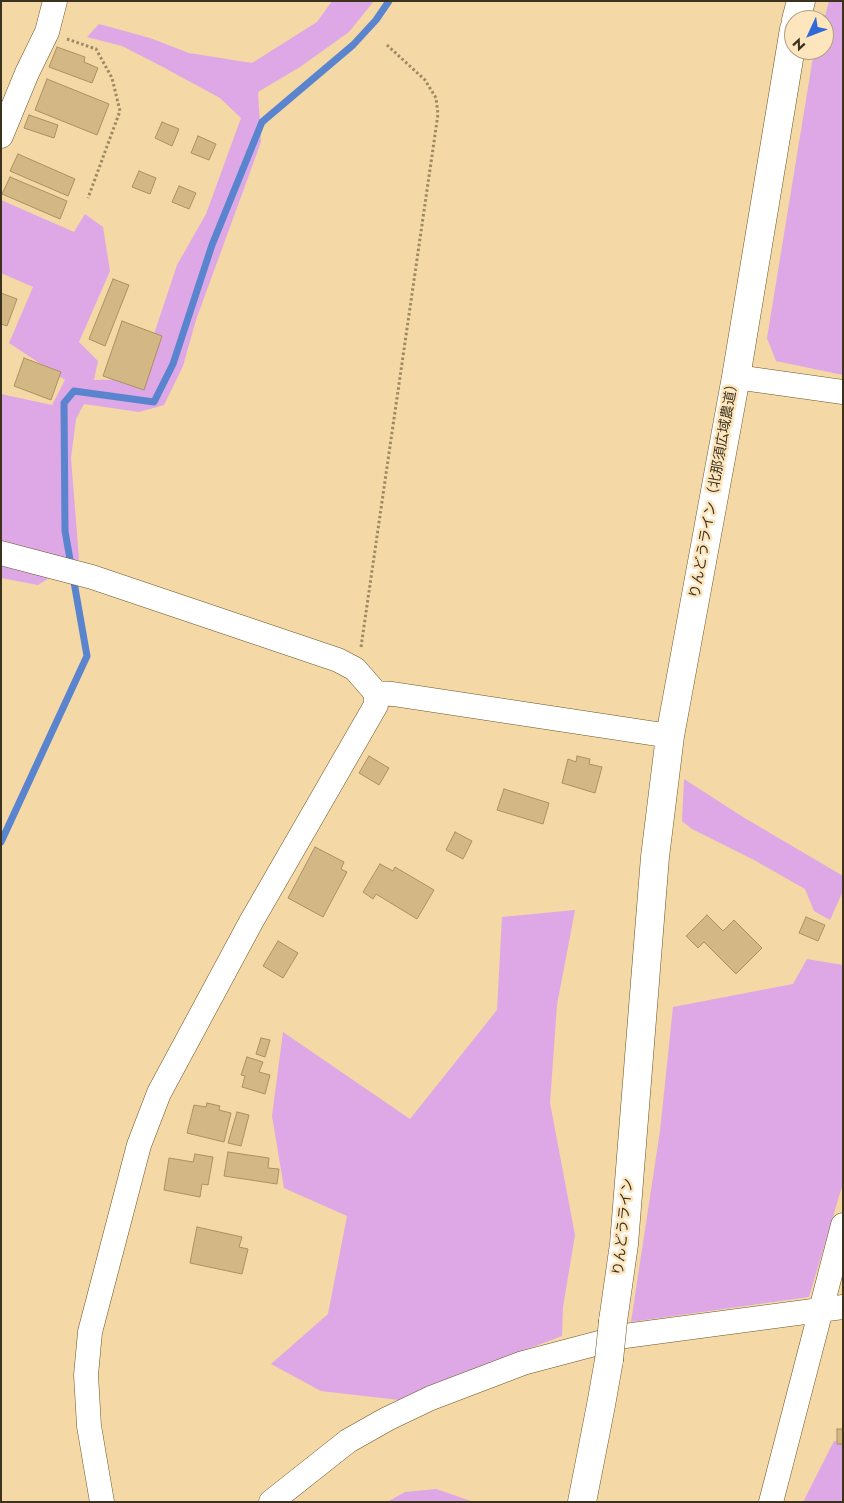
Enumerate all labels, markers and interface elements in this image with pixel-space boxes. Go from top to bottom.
north arrow [784,10,834,60]
text: N [788,34,810,55]
street label: りんどうライン（北那須広域農道） [687,376,743,600]
street label: りんどうライン [611,1177,637,1277]

